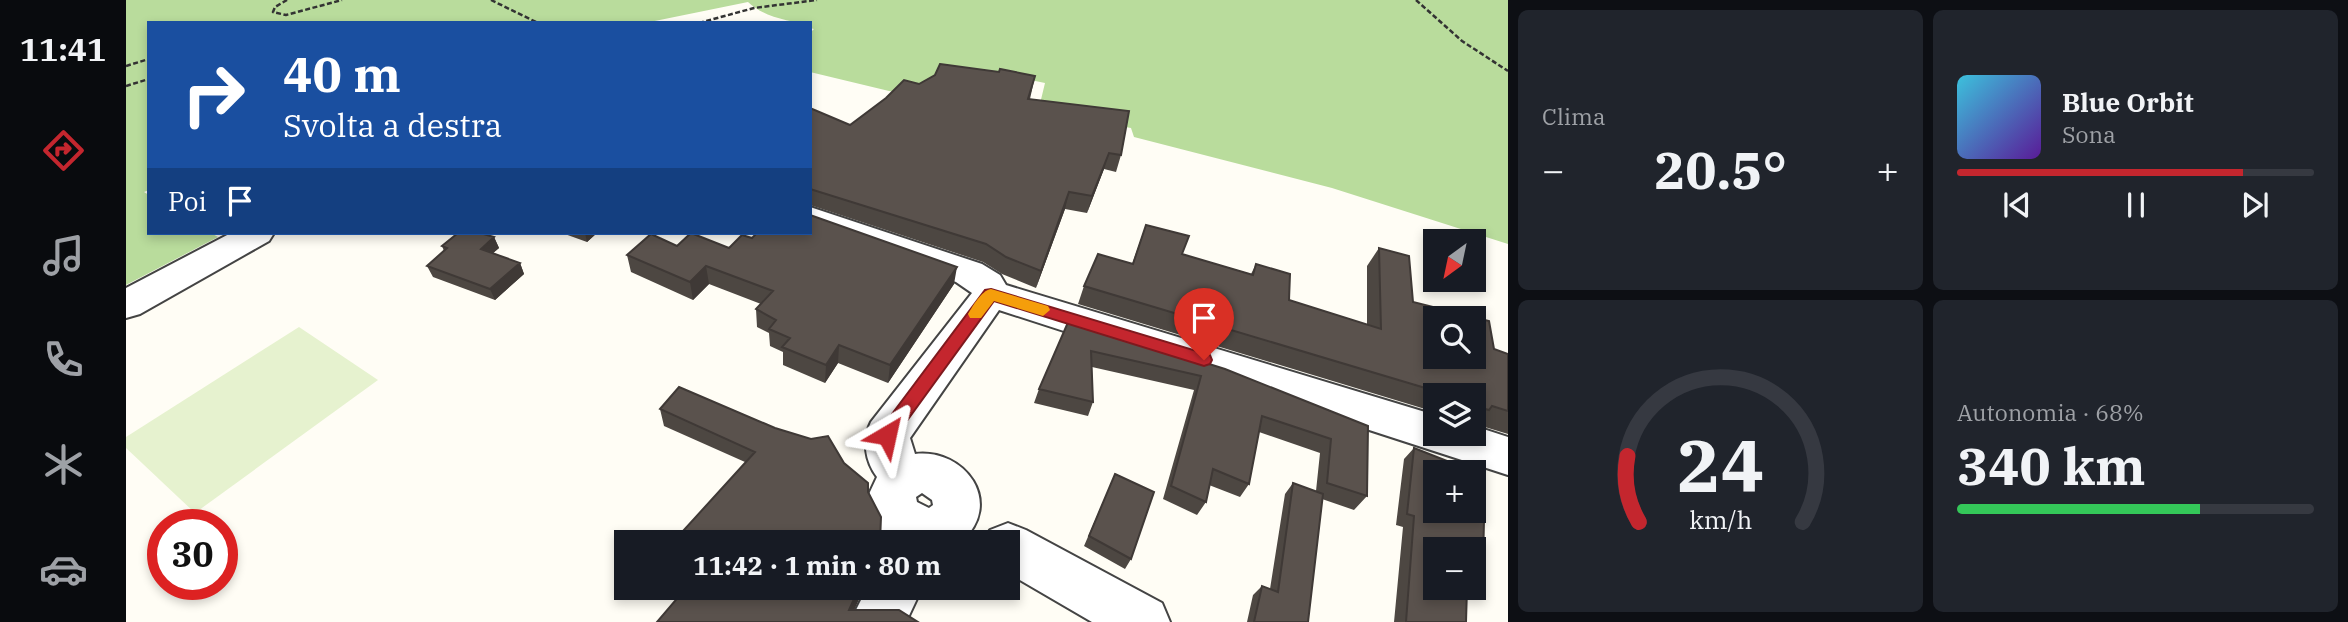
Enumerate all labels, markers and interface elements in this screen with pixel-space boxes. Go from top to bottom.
text: 11:41 [20,28,106,70]
text: 40 m [283,42,401,105]
icon: right [168,49,259,140]
text: Blue Orbit [2062,85,2194,119]
text: Clima [1542,101,1606,131]
text: Svolta a destra [283,104,502,146]
text: Sona [2062,119,2116,149]
icon: directions [39,126,88,175]
text: 20.5° [1654,136,1787,203]
text: − [1542,145,1565,194]
text: + [1876,145,1899,194]
icon: arrive [221,182,259,220]
text: Poi [168,184,207,218]
icon: previous [1998,186,2036,224]
icon: pause [2117,186,2155,224]
icon: next [2236,186,2274,224]
north arrow [1423,229,1486,292]
map controls [1423,229,1486,600]
icon: music [39,231,88,280]
pin [1174,288,1234,360]
icon: arrive [1185,299,1223,337]
button: search [1423,306,1486,369]
icon: phone [39,335,88,384]
button: layers [1423,383,1486,446]
text: Autonomia · 68% [1957,397,2144,427]
position arrow [850,398,924,472]
text: 24 [1677,417,1764,512]
text: 340 km [1957,432,2146,499]
icon: climate [39,440,88,489]
button: + [1423,460,1486,523]
text: km/h [1689,503,1752,536]
speed limit sign: 30 [147,509,238,600]
button: − [1423,537,1486,600]
icon: car [39,545,88,594]
text: 11:42 · 1 min · 80 m [693,548,941,582]

